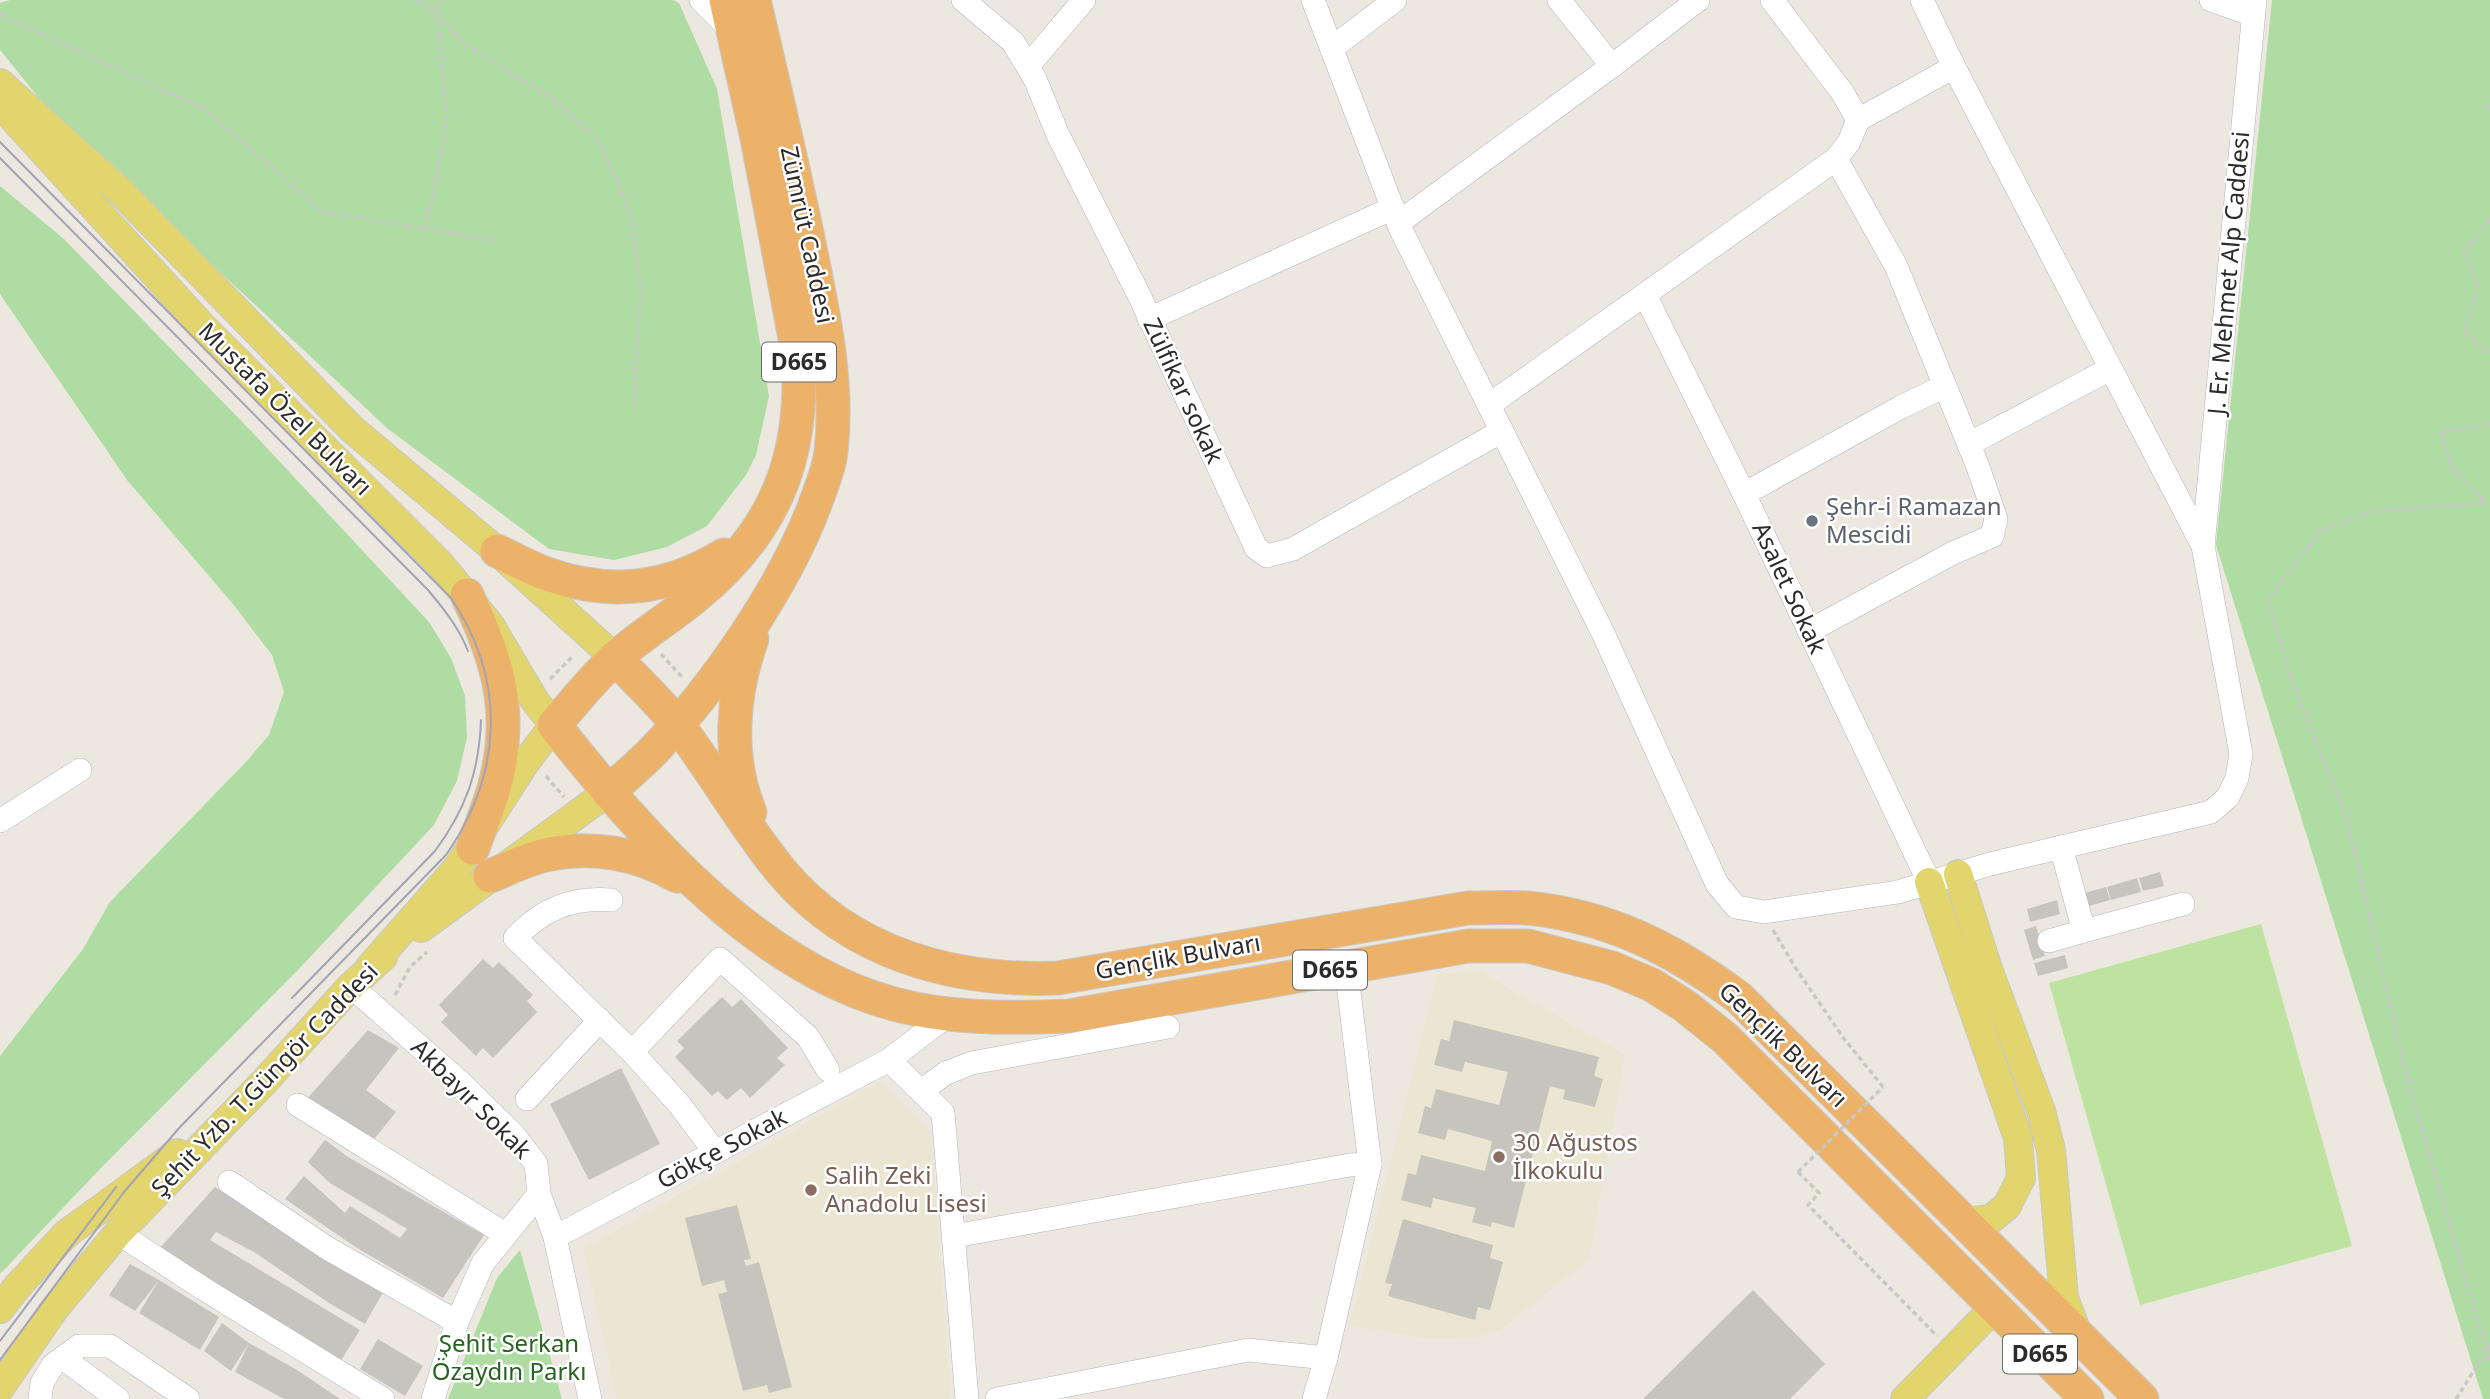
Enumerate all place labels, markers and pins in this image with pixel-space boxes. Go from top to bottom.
place label: Şehr-i Ramazan Mescidi [1826,489,2002,550]
marker: Şehr-i Ramazan Mescidi [1804,513,1820,529]
place label: 30 Ağustos İlkokulu [1513,1125,1638,1186]
marker: 30 Ağustos İlkokulu [1491,1149,1507,1165]
place label: Salih Zeki Anadolu Lisesi [825,1158,987,1219]
marker: Salih Zeki Anadolu Lisesi [803,1182,819,1198]

